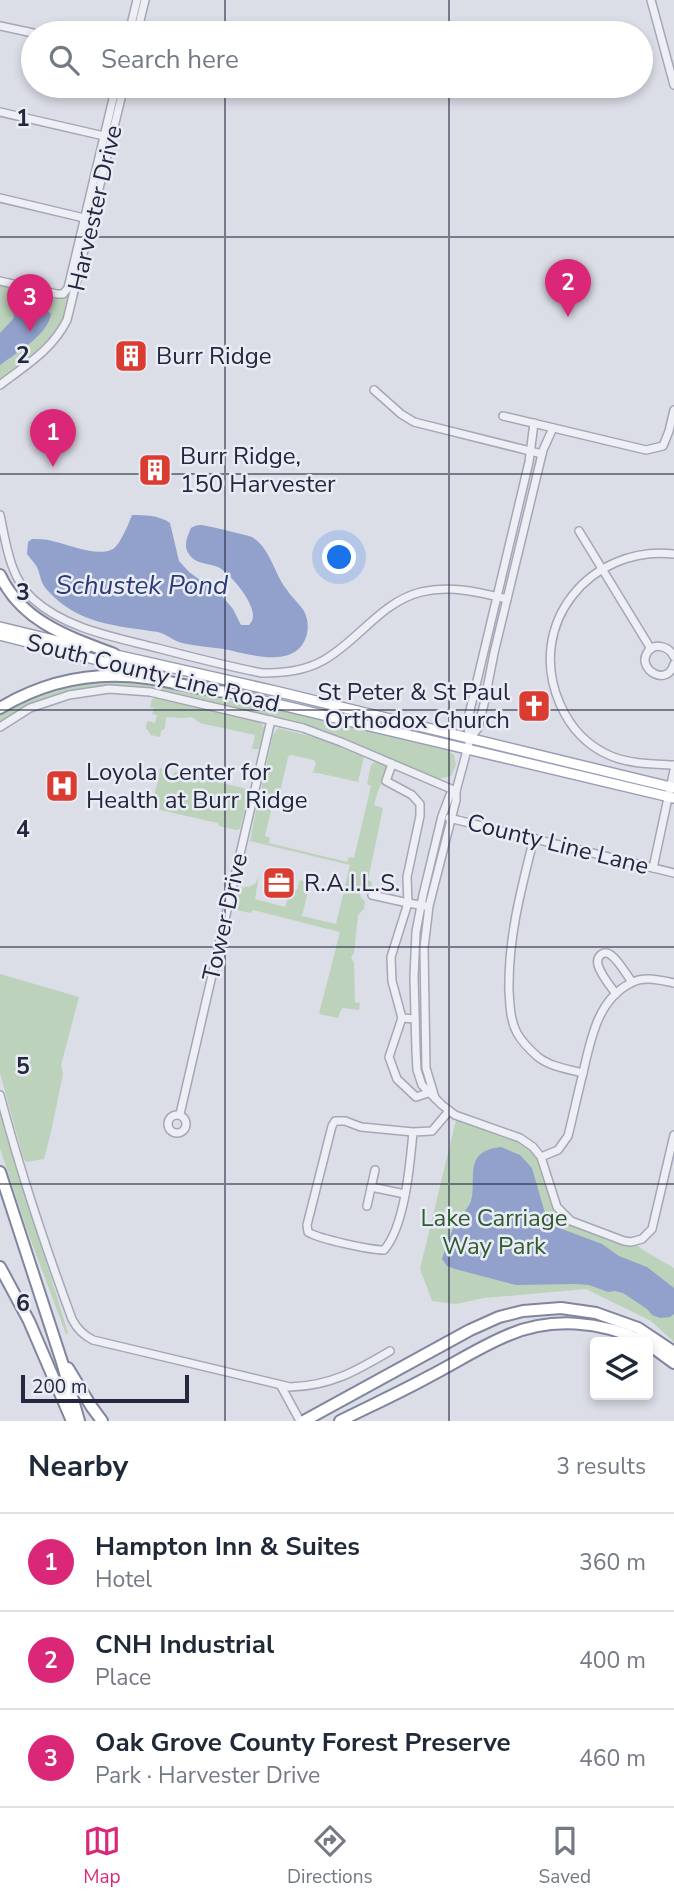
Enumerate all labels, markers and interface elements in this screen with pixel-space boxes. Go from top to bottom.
search box [21,21,653,98]
icon: search [45,41,83,79]
text: Search here [101,42,239,77]
text: 1 [16,103,30,134]
street label: Harvester Drive [60,122,130,294]
pin: 2 [545,259,591,317]
pin: 3 [7,274,53,332]
building icon: Burr Ridge [112,337,150,375]
text: 2 [16,340,30,371]
place label: Burr Ridge [156,340,272,372]
pin: 1 [30,409,76,467]
place label: Burr Ridge, 150 Harvester [180,440,336,500]
building icon: Burr Ridge, 150 Harvester [136,451,174,489]
your location [322,540,356,574]
water label: Schustek Pond [56,568,229,603]
text: 3 [16,577,30,608]
street label: South County Line Road [23,626,283,720]
place label: St Peter & St Paul Orthodox Church [318,676,510,736]
church icon: St Peter & St Paul Orthodox Church [515,687,553,725]
place label: Loyola Center for Health at Burr Ridge [86,756,308,816]
hospital icon: Loyola Center for Health at Burr Ridge [43,767,81,805]
street label: County Line Lane [464,806,652,882]
text: 4 [16,814,30,845]
street label: Tower Drive [195,850,255,984]
office icon: R.A.I.L.S. [260,864,298,902]
place label: R.A.I.L.S. [304,867,400,899]
text: 5 [16,1051,30,1082]
park label: Lake Carriage Way Park [420,1202,568,1262]
text: 6 [16,1288,30,1319]
map controls [590,1337,653,1400]
button: layers [590,1337,653,1400]
scale bar [21,1372,189,1404]
text: 200 m [32,1374,87,1400]
text: Nearby [28,1446,128,1487]
text: 3 results [556,1451,646,1482]
text: Hampton Inn & Suites [95,1529,360,1564]
text: 1 [44,1547,58,1578]
text: 360 m [579,1547,646,1578]
text: Hotel [95,1564,152,1595]
text: CNH Industrial [95,1627,274,1662]
text: 2 [44,1645,58,1676]
text: 400 m [579,1645,646,1676]
text: Place [95,1662,151,1693]
text: Oak Grove County Forest Preserve [95,1725,511,1760]
text: 3 [44,1743,58,1774]
text: 460 m [579,1743,646,1774]
text: Park · Harvester Drive [95,1760,320,1791]
tab: Map [83,1822,121,1890]
tab: Directions [287,1822,373,1890]
tab: Saved [539,1822,591,1890]

